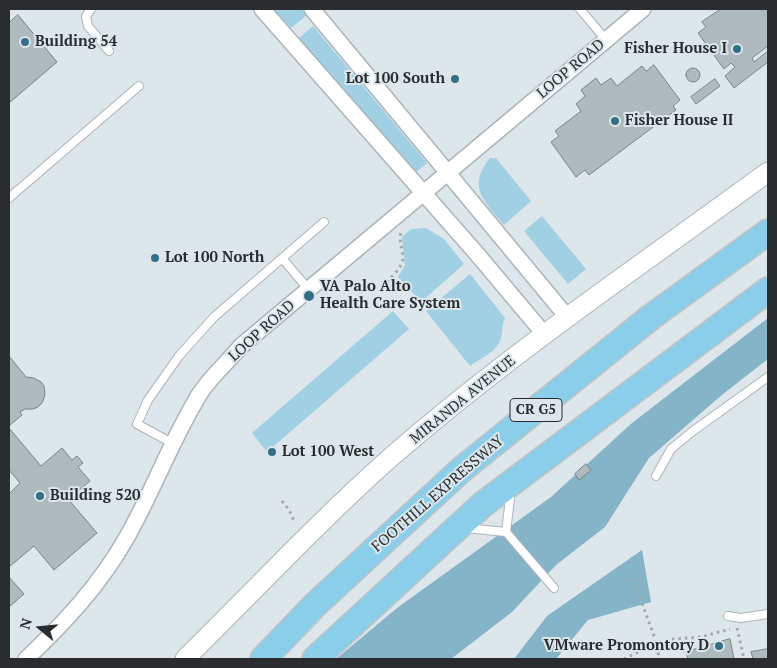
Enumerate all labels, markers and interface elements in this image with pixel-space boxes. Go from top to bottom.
place label: Building 54 [35,33,117,51]
street label: LOOP ROAD [533,35,609,103]
marker: Building 54 [19,36,31,48]
place label: Fisher House I [624,40,727,58]
marker: Fisher House I [731,43,743,55]
place label: Lot 100 South [346,70,445,88]
marker: Lot 100 South [449,73,461,85]
place label: Fisher House II [625,112,733,130]
marker: Fisher House II [609,115,621,127]
place label: Lot 100 North [165,249,264,267]
marker: Lot 100 North [149,252,161,264]
place label: VA Palo Alto Health Care System [320,278,460,313]
marker: VA Palo Alto Health Care System [302,289,316,303]
street label: LOOP ROAD [225,297,299,365]
street label: MIRANDA AVENUE [407,352,519,448]
road number: CR G5 [510,398,562,422]
street label: FOOTHILL EXPRESSWAY [368,432,508,556]
place label: Lot 100 West [282,443,374,461]
marker: Lot 100 West [266,446,278,458]
place label: Building 520 [50,487,141,505]
marker: Building 520 [34,490,46,502]
north arrow [15,603,65,653]
text: N [15,616,36,631]
place label: VMware Promontory D [544,637,709,655]
marker: VMware Promontory D [713,640,725,652]

